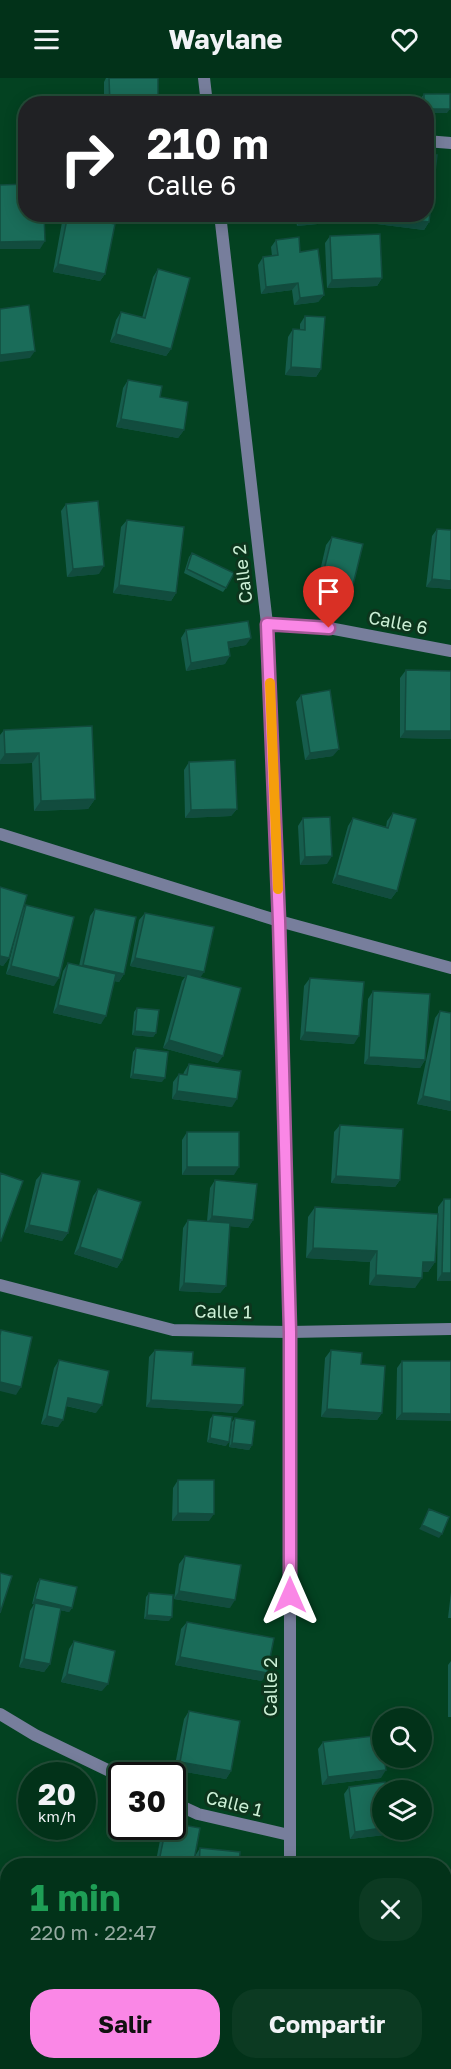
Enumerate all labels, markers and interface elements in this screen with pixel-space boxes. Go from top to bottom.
icon: menu [30,23,63,56]
text: Waylane [168,23,283,55]
icon: heart [388,23,421,56]
text: 210 m [147,118,269,168]
icon: right [48,120,126,198]
text: Calle 6 [147,169,236,201]
street label: Calle 2 [227,543,257,605]
pin [303,566,354,628]
icon: arrive [312,575,345,608]
street label: Calle 6 [367,606,430,639]
street label: Calle 1 [194,1300,252,1323]
position arrow [258,1563,322,1627]
street label: Calle 2 [259,1657,281,1717]
map controls [372,1708,432,1840]
button: search [372,1708,432,1768]
speed limit sign: 30 [108,1762,186,1840]
text: 20 [38,1776,76,1812]
button: layers [372,1780,432,1840]
street label: Calle 1 [204,1785,265,1821]
text: km/h [38,1807,76,1825]
text: 1 min [30,1876,121,1919]
button: close [359,1878,422,1941]
text: 220 m · 22:47 [30,1920,156,1944]
button: Salir [30,1989,220,2058]
button: Compartir [232,1989,422,2058]

